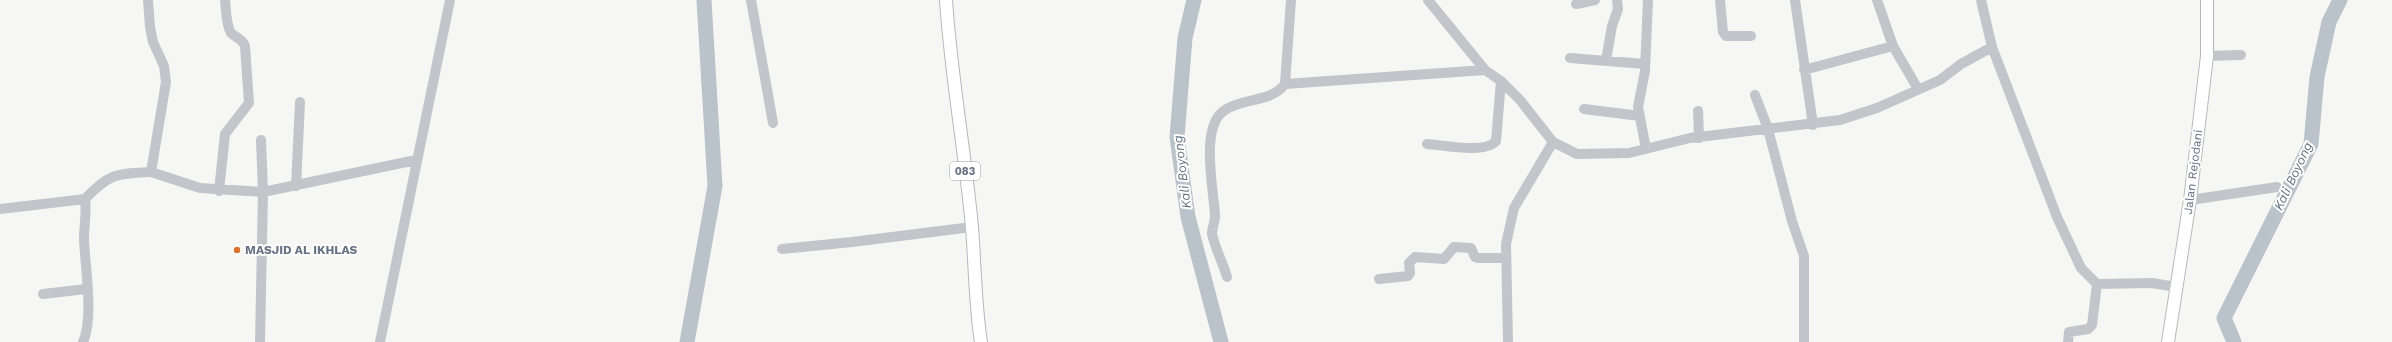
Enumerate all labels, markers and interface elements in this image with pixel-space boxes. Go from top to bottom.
street label: Jalan Rejodani [2181,129,2205,215]
water label: Kali Boyong [1170,135,1194,209]
water label: Kali Boyong [2271,139,2315,212]
road number: 083 [950,162,980,180]
place label: MASJID AL IKHLAS [245,243,358,257]
marker: MASJID AL IKHLAS [232,245,242,255]

